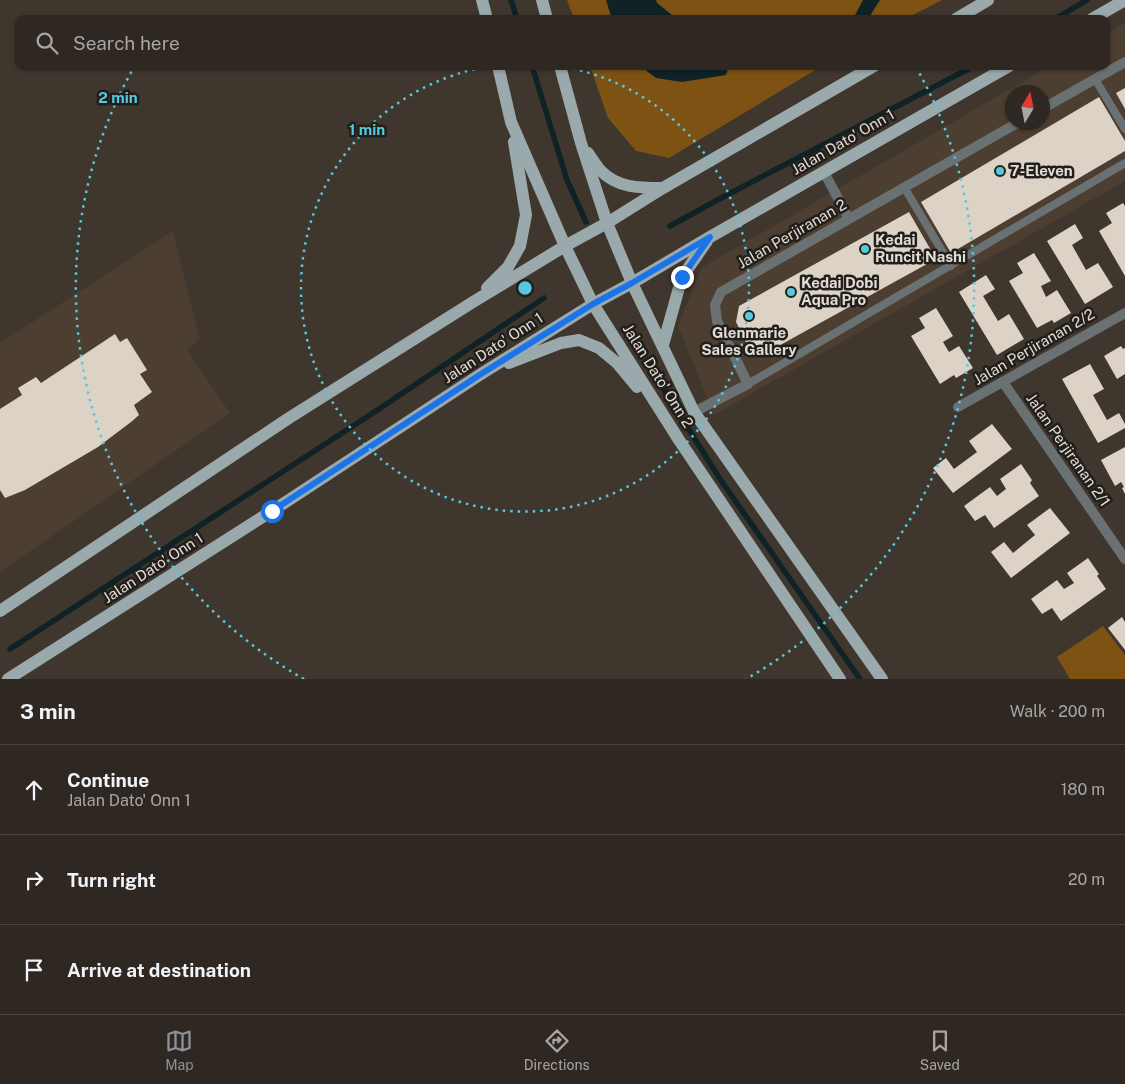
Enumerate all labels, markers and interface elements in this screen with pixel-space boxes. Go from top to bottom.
search box [15,15,1110,70]
icon: search [33,29,61,57]
text: Search here [73,32,180,54]
north arrow [1005,85,1050,130]
text: 2 min [98,89,138,106]
street label: Jalan Dato' Onn 1 [788,105,897,178]
text: 1 min [349,121,385,138]
place label: 7-Eleven [1010,162,1073,179]
marker: 7-Eleven [994,165,1006,177]
street label: Jalan Perjiranan 2 [734,195,849,272]
place label: Kedai Runcit Nashi [875,231,966,265]
marker: Kedai Runcit Nashi [859,243,871,255]
route end [671,266,694,289]
place label: Kedai Dobi Aqua Pro [801,274,878,308]
centre of rings [516,279,534,297]
marker: Kedai Dobi Aqua Pro [785,286,797,298]
street label: Jalan Perjiranan 2/2 [970,305,1097,388]
street label: Jalan Dato' Onn 1 [439,309,546,386]
marker: Glenmarie Sales Gallery [743,310,755,322]
street label: Jalan Dato' Onn 2 [620,321,697,431]
place label: Glenmarie Sales Gallery [701,324,797,358]
street label: Jalan Perjiranan 2/1 [1023,390,1114,510]
route start [261,500,284,523]
street label: Jalan Dato' Onn 1 [99,529,206,606]
text: 3 min [20,699,76,724]
text: Walk · 200 m [1010,702,1105,721]
text: Continue [67,769,149,791]
icon: ahead [20,776,48,804]
text: 180 m [1061,780,1105,799]
text: Jalan Dato' Onn 1 [67,791,191,810]
icon: right [20,866,48,894]
text: Turn right [67,869,156,891]
text: 20 m [1068,870,1105,889]
icon: arrive [20,956,48,984]
text: Arrive at destination [67,959,251,981]
tab: Map [165,1027,194,1073]
tab: Directions [524,1027,590,1073]
tab: Saved [920,1027,960,1073]

